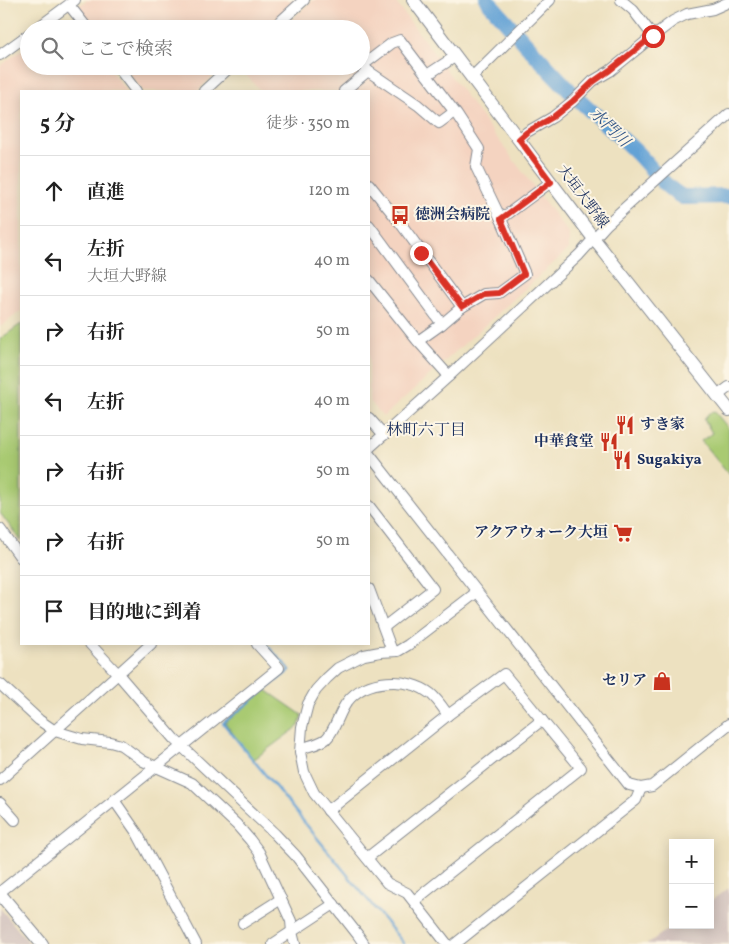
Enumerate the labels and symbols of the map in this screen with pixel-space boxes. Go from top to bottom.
route start [642,25,665,48]
water label: 水門川 [584,103,635,154]
street label: 大垣大野線 [551,161,613,233]
bus stop icon: 徳洲会病院 [389,204,411,226]
place label: 徳洲会病院 [415,205,490,226]
route end [410,242,433,265]
restaurant icon: すき家 [614,414,636,436]
place label: すき家 [640,415,685,436]
district label: 林町六丁目 [386,420,466,442]
restaurant icon: 中華食堂 [598,431,620,453]
place label: 中華食堂 [534,432,594,453]
restaurant icon: Sugakiya [611,449,633,471]
place label: Sugakiya [637,450,702,471]
supermarket icon: アクアウォーク大垣 [612,522,634,544]
place label: アクアウォーク大垣 [474,523,608,544]
shop icon: セリア [651,670,673,692]
place label: セリア [602,671,647,692]

